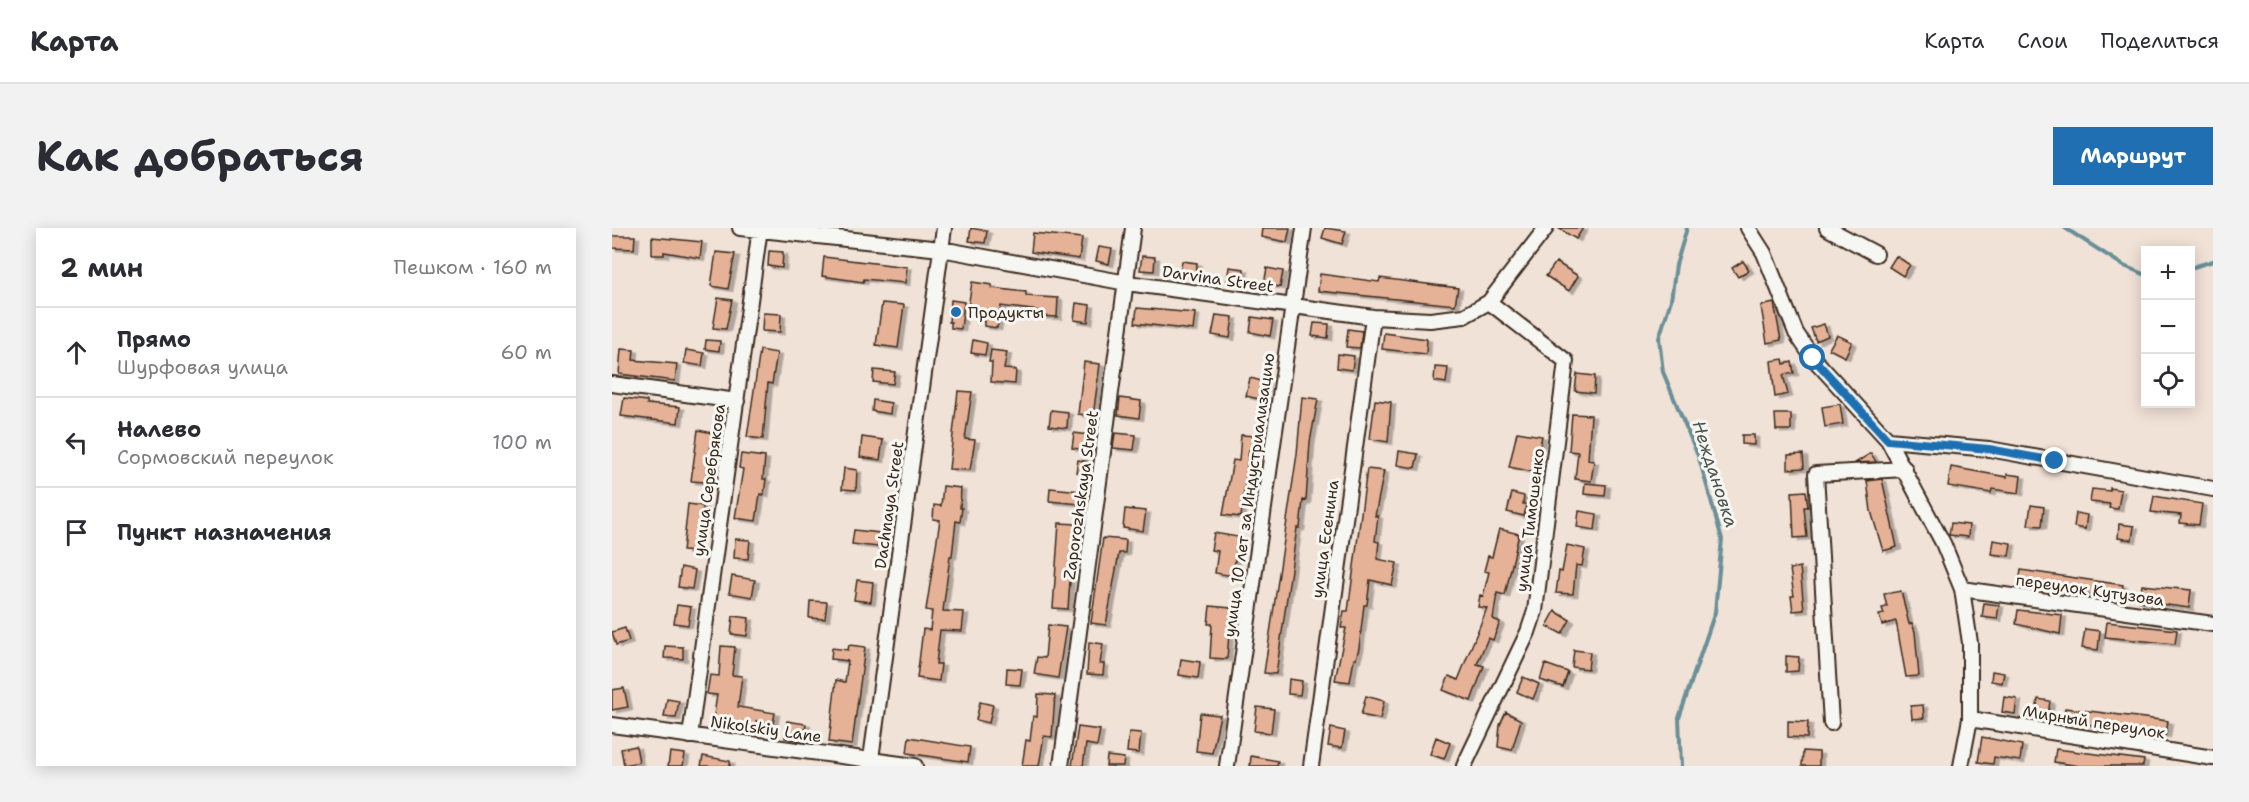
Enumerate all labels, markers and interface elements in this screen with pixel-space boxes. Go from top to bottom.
text: Карта [30,22,119,60]
text: Карта [1924,27,1984,55]
text: Слои [2017,27,2068,55]
text: Поделиться [2101,27,2219,55]
button: Маршрут [2053,127,2213,185]
text: Как добраться [36,128,364,184]
map controls [2141,246,2195,408]
button: + [2141,246,2195,300]
text: 2 мин [60,250,143,285]
text: Пешком · 160 m [394,254,552,280]
street label: Darvina Street [1161,261,1275,297]
button: − [2141,300,2195,354]
place label: Продукты [968,302,1044,323]
marker: Продукты [949,305,963,319]
text: Прямо [117,325,191,354]
icon: ahead [60,336,93,369]
text: 60 m [500,339,552,365]
route start [1799,344,1825,370]
street label: улица 10 лет за Индустриализацию [1219,352,1279,638]
text: Шурфовая улица [117,354,288,380]
button: locate [2141,354,2195,408]
street label: улица Серебрякова [688,402,730,558]
street label: Zaporozhskaya Street [1059,409,1103,581]
text: Налево [117,415,201,444]
water label: Неждановка [1686,418,1744,530]
icon: left [60,426,93,459]
text: 100 m [492,429,552,455]
street label: Dachnaya Street [870,440,908,570]
text: Сормовский переулок [117,444,334,470]
street label: улица Тимошенко [1511,447,1549,593]
route end [2041,447,2067,473]
street label: улица Есенина [1306,478,1344,599]
icon: arrive [60,516,93,549]
text: Пункт назначения [117,518,331,547]
street label: переулок Кутузова [2015,569,2165,611]
street label: Мирный переулок [2021,700,2167,744]
street label: Nikolskiy Lane [709,711,823,747]

